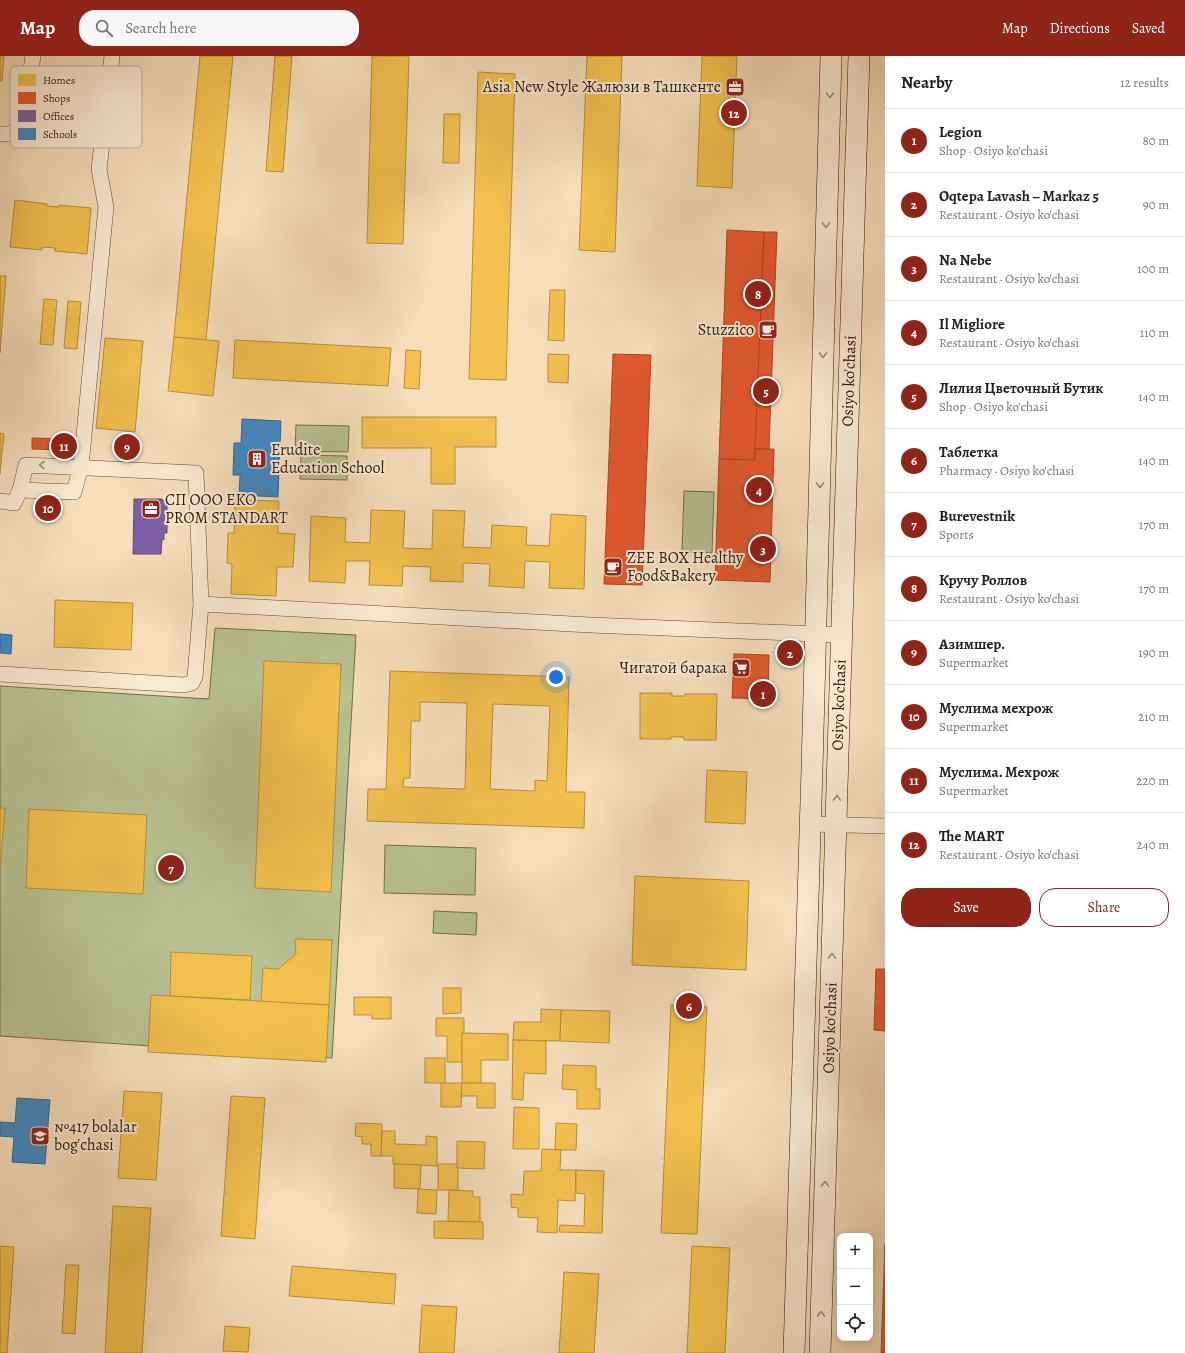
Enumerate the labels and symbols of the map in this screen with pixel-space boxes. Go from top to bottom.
legend [10,66,142,148]
text: Homes [43,73,75,88]
place label: Asia New Style Жалюзи в Ташкенте [482,76,721,98]
office icon: Asia New Style Жалюзи в Ташкенте [724,76,746,98]
text: Shops [43,91,70,106]
one-way arrow [825,92,834,98]
pin: 12 [721,98,747,128]
text: Offices [43,109,74,124]
text: Schools [43,127,77,142]
one-way arrow [822,222,830,228]
pin: 8 [745,279,771,309]
place label: Stuzzico [698,319,754,341]
cafe icon: Stuzzico [757,319,779,341]
street label: Osiyo ko'chasi [836,335,862,427]
one-way arrow [819,352,827,358]
pin: 5 [753,376,779,406]
pin: 11 [51,431,77,461]
pin: 9 [114,432,140,462]
place label: Erudite Education School [271,439,385,479]
building icon: Erudite Education School [246,448,268,470]
one-way arrow [39,461,45,469]
pin: 4 [746,475,772,505]
one-way arrow [815,482,824,488]
place label: СП ООО EKO PROM STANDART [165,489,288,529]
pin: 10 [35,493,61,523]
office icon: СП ООО EKO PROM STANDART [140,498,162,520]
pin: 3 [750,534,776,564]
place label: ZEE BOX Healthy Food&Bakery [627,547,744,587]
cafe icon: ZEE BOX Healthy Food&Bakery [602,556,624,578]
pin: 2 [777,638,803,668]
place label: Чигатой барака [619,657,728,679]
supermarket icon: Чигатой барака [730,657,752,679]
street label: Osiyo ko'chasi [826,659,852,751]
your location [546,667,566,687]
pin: 1 [750,679,776,709]
one-way arrow [833,795,841,801]
pin: 7 [158,853,184,883]
one-way arrow [828,953,836,959]
street label: Osiyo ko'chasi [817,982,843,1074]
pin: 6 [676,991,702,1021]
place label: №417 bolalar bog'chasi [54,1116,137,1156]
school or university icon: №417 bolalar bog'chasi [29,1125,51,1147]
one-way arrow [821,1181,829,1187]
one-way arrow [817,1311,825,1317]

